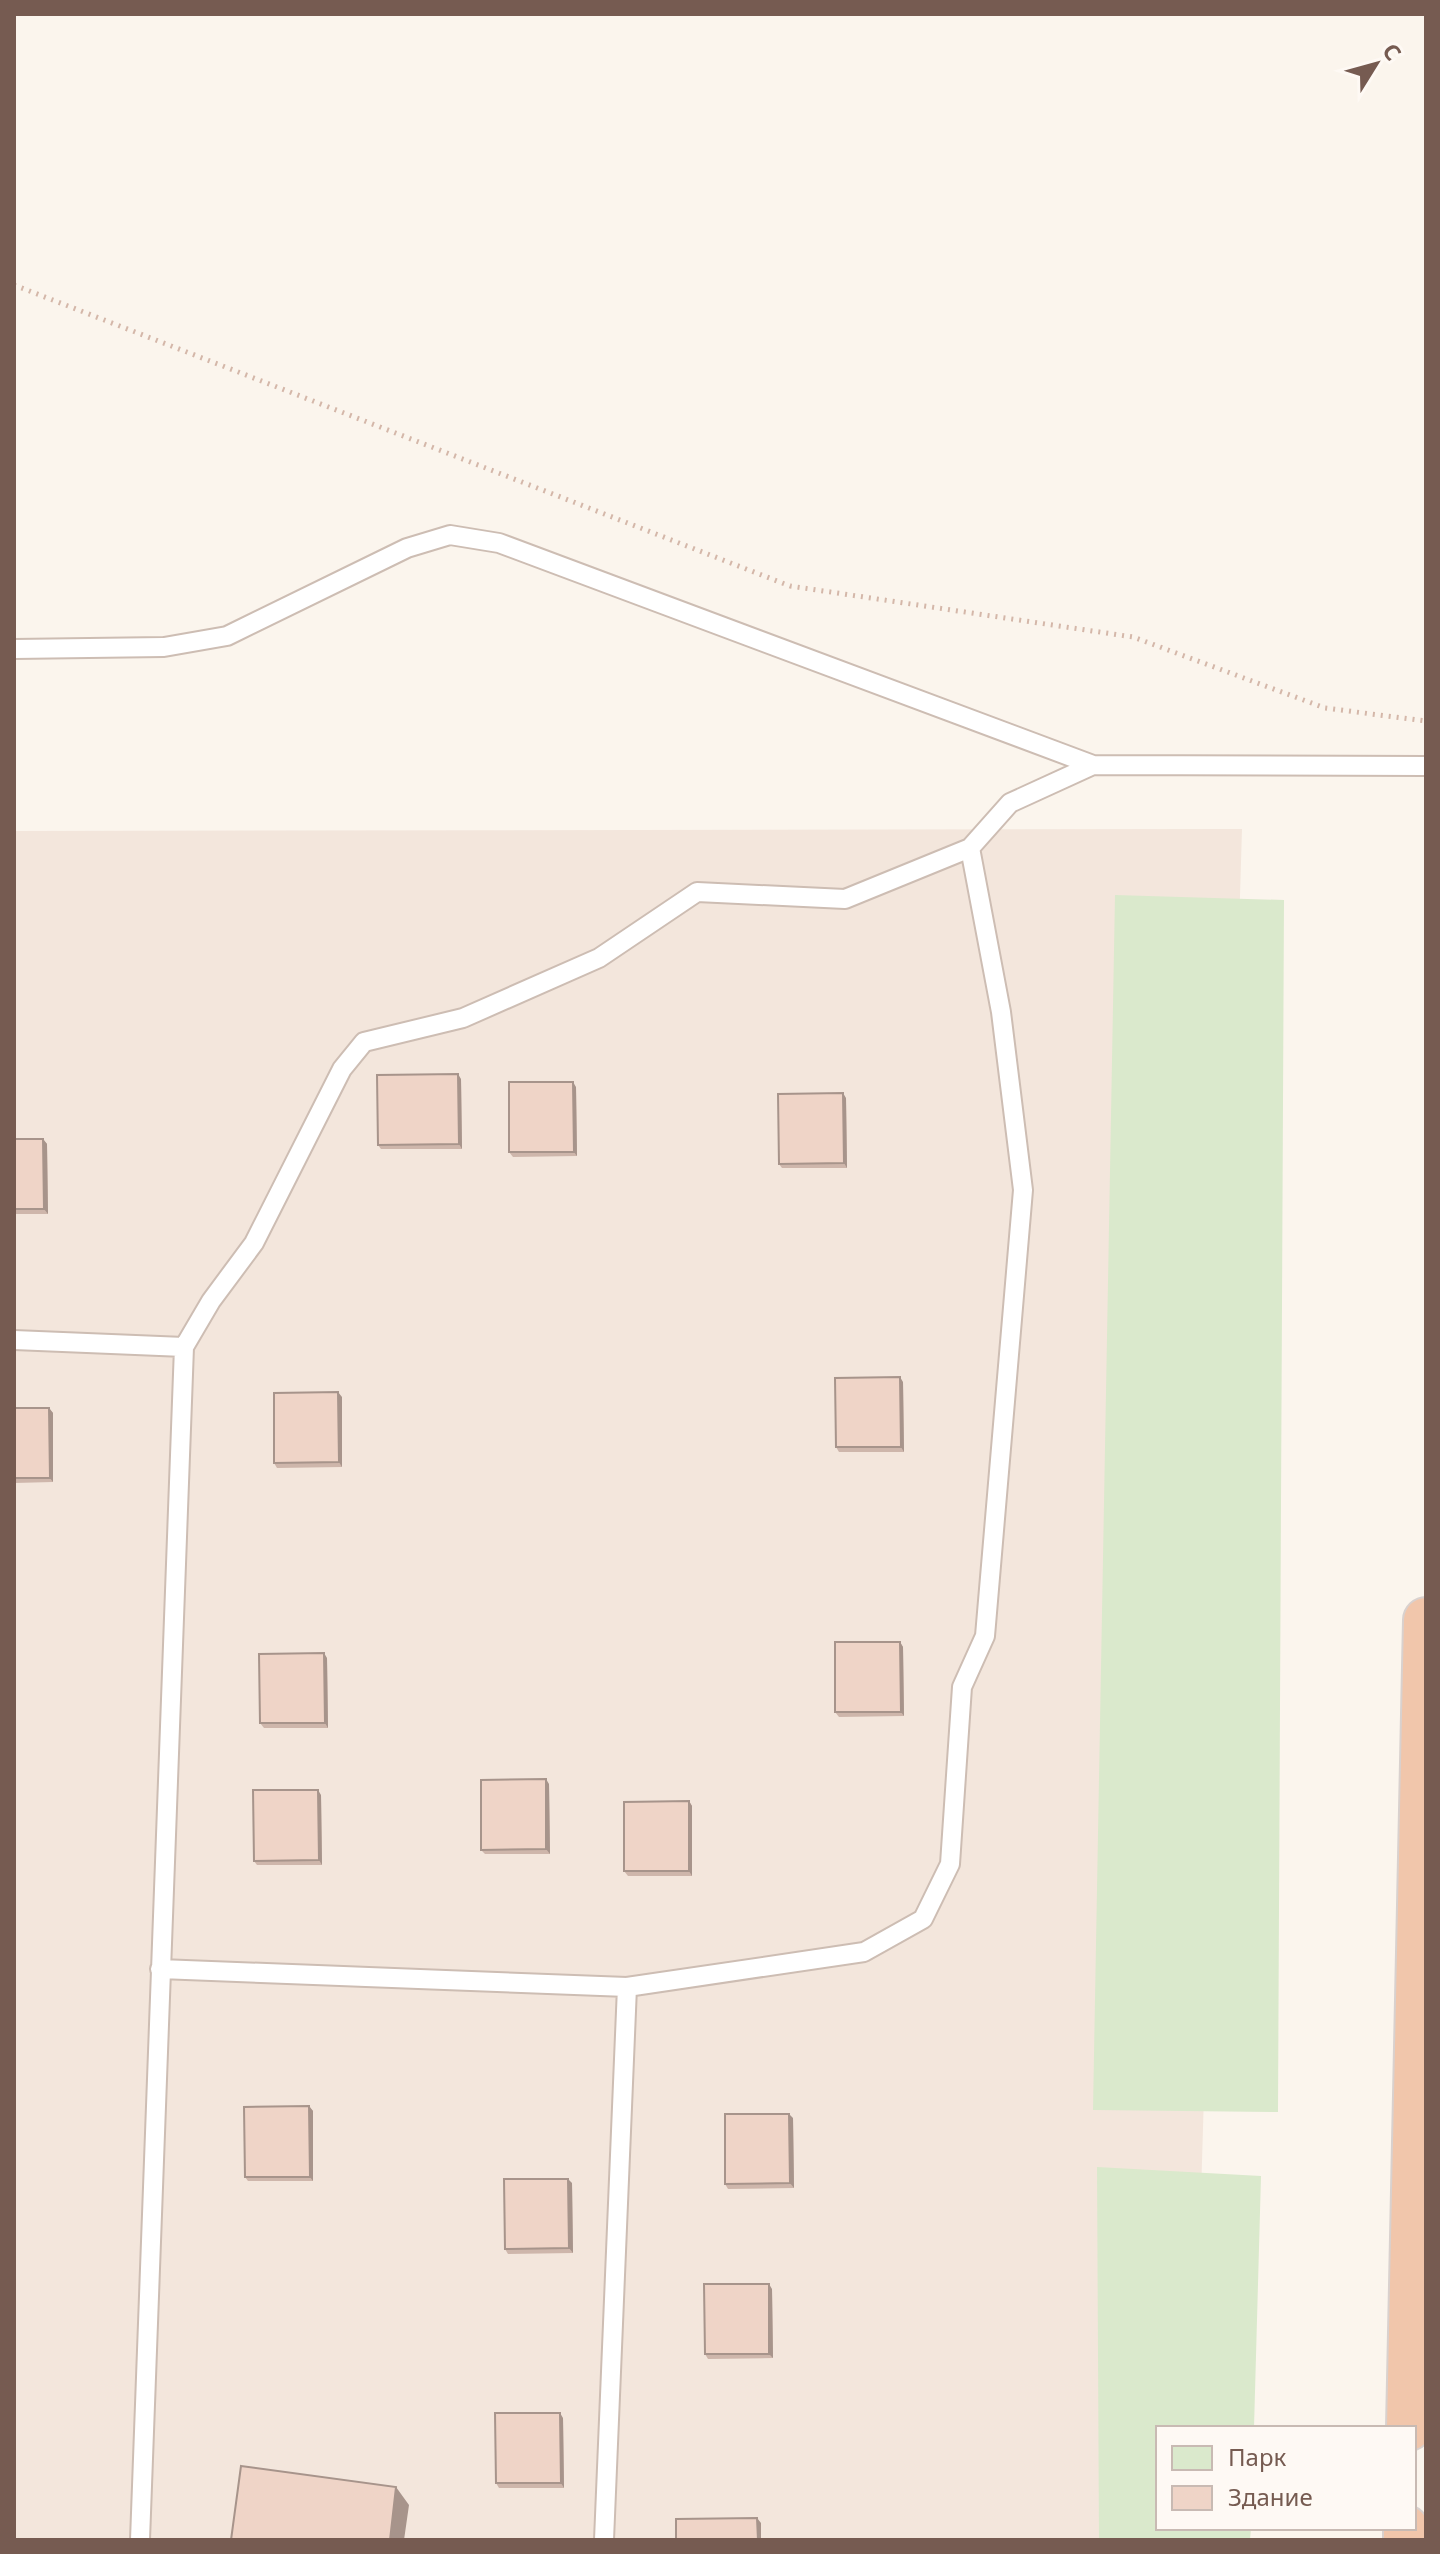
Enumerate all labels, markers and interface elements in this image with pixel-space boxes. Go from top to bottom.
north arrow [1336,24,1416,104]
text: С [1377,37,1409,66]
legend [1156,2426,1416,2530]
text: Парк [1228,2440,1287,2473]
text: Здание [1228,2480,1313,2513]

